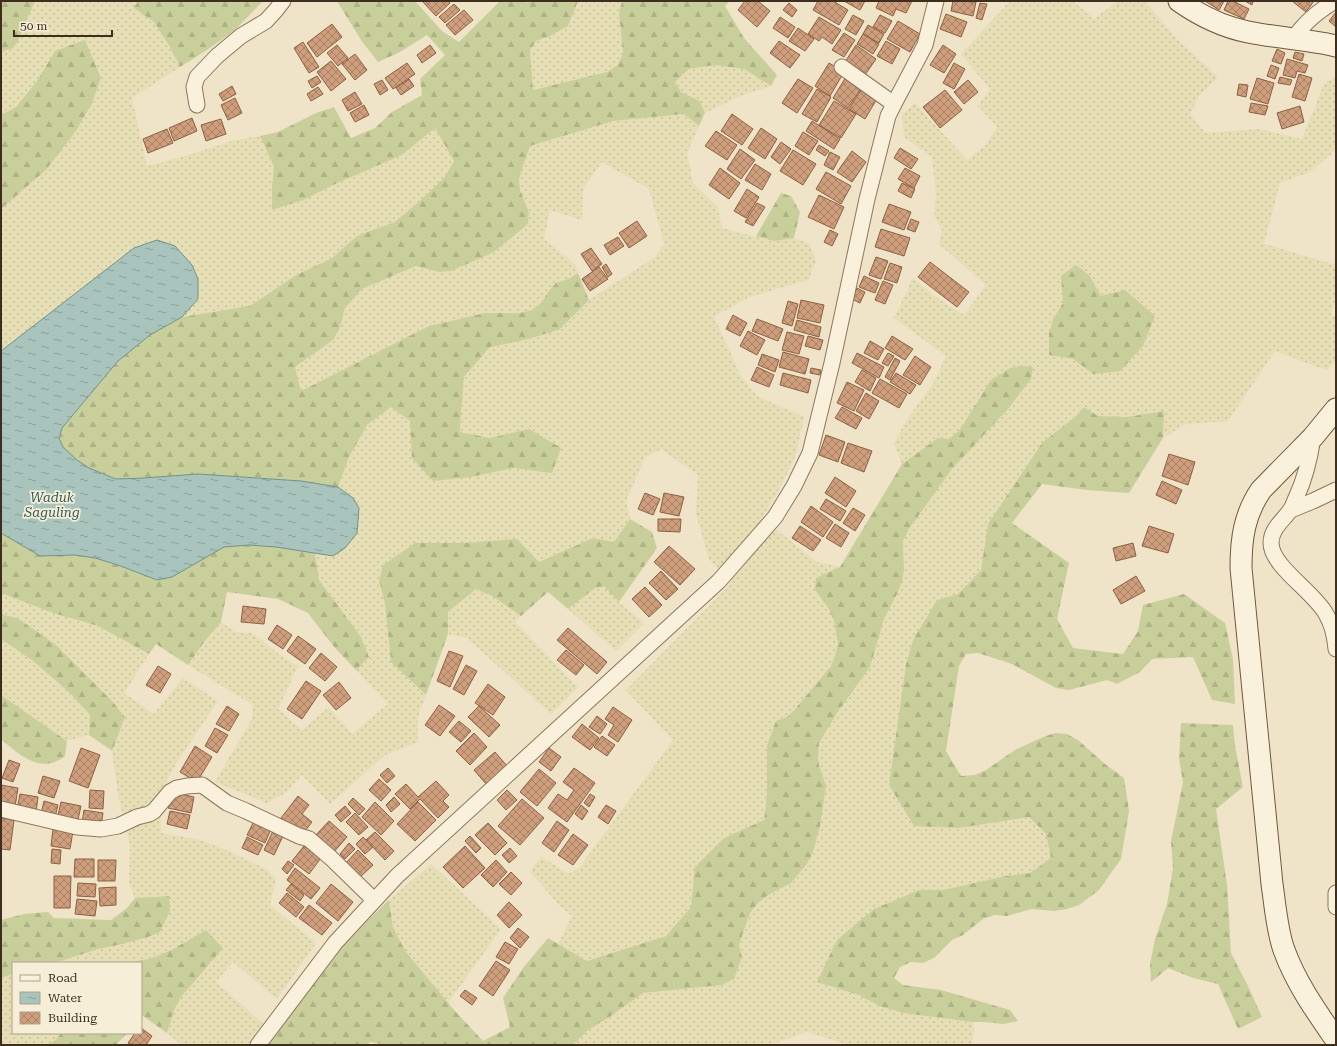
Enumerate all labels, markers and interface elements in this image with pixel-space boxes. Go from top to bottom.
scale bar [14,12,112,38]
text: 50 m [20,19,47,33]
water label: Waduk Saguling [23,490,80,520]
legend [12,962,142,1034]
text: Road [48,971,78,985]
text: Water [48,991,82,1005]
text: Building [48,1011,97,1025]

